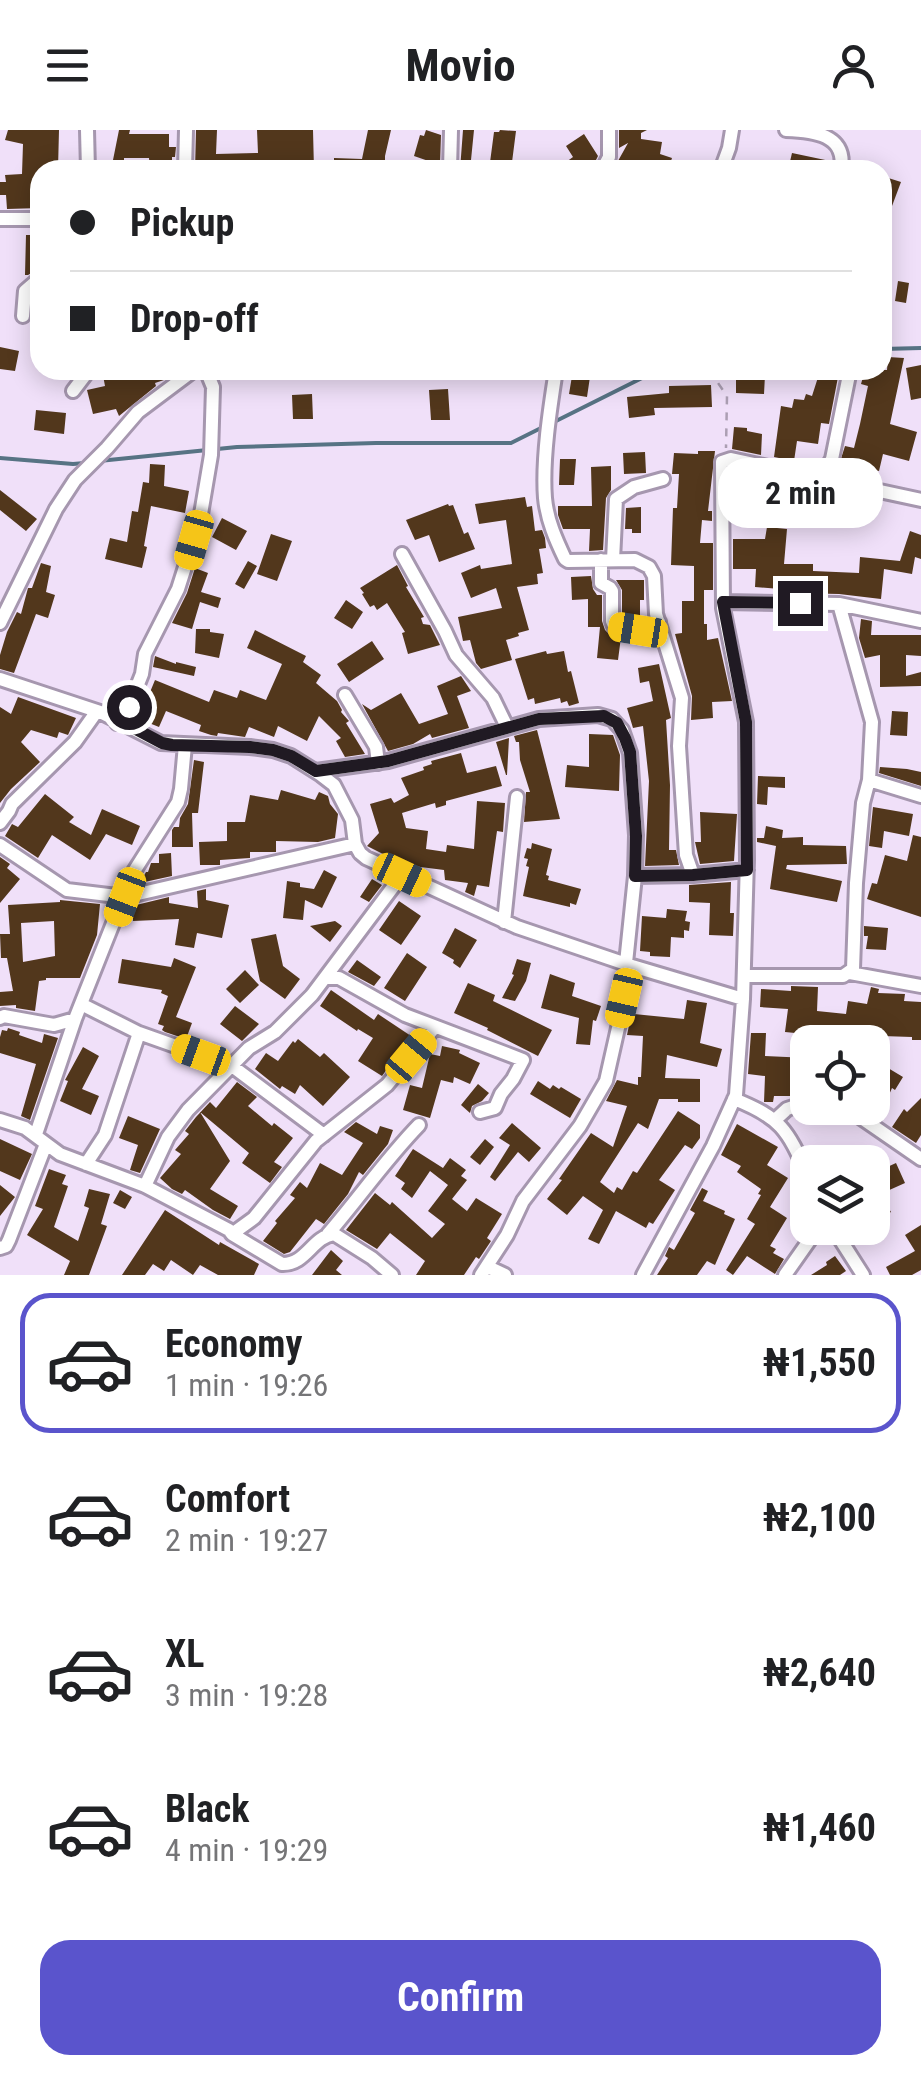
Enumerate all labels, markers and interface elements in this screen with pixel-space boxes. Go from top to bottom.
icon: menu [40,38,95,93]
icon: person [826,38,881,93]
text: Movio [405,39,516,92]
text: Pickup [130,201,234,245]
text: Drop-off [130,297,259,341]
callout: 2 min [718,458,882,528]
text: 2 min [765,474,836,512]
car [171,507,217,573]
route end [778,581,823,626]
car [606,610,670,650]
route start [107,685,152,730]
car [368,849,436,901]
car [100,864,150,930]
car [603,965,645,1031]
car [380,1023,442,1089]
map controls [790,1025,890,1245]
button: locate [790,1025,890,1125]
car [168,1031,234,1079]
button: layers [790,1145,890,1245]
icon: car [45,1318,135,1408]
text: Economy [165,1322,302,1366]
text: ₦1,550 [763,1341,876,1385]
text: 1 min · 19:26 [165,1366,328,1404]
icon: car [45,1473,135,1563]
text: Comfort [165,1477,290,1521]
text: ₦2,100 [763,1496,876,1540]
text: 2 min · 19:27 [165,1521,328,1559]
icon: car [45,1628,135,1718]
text: XL [165,1632,204,1676]
text: ₦2,640 [763,1651,876,1695]
text: 3 min · 19:28 [165,1676,328,1714]
icon: car [45,1783,135,1873]
text: Black [165,1787,249,1831]
text: ₦1,460 [763,1806,876,1850]
text: 4 min · 19:29 [165,1831,328,1869]
button: Confirm [40,1940,881,2055]

